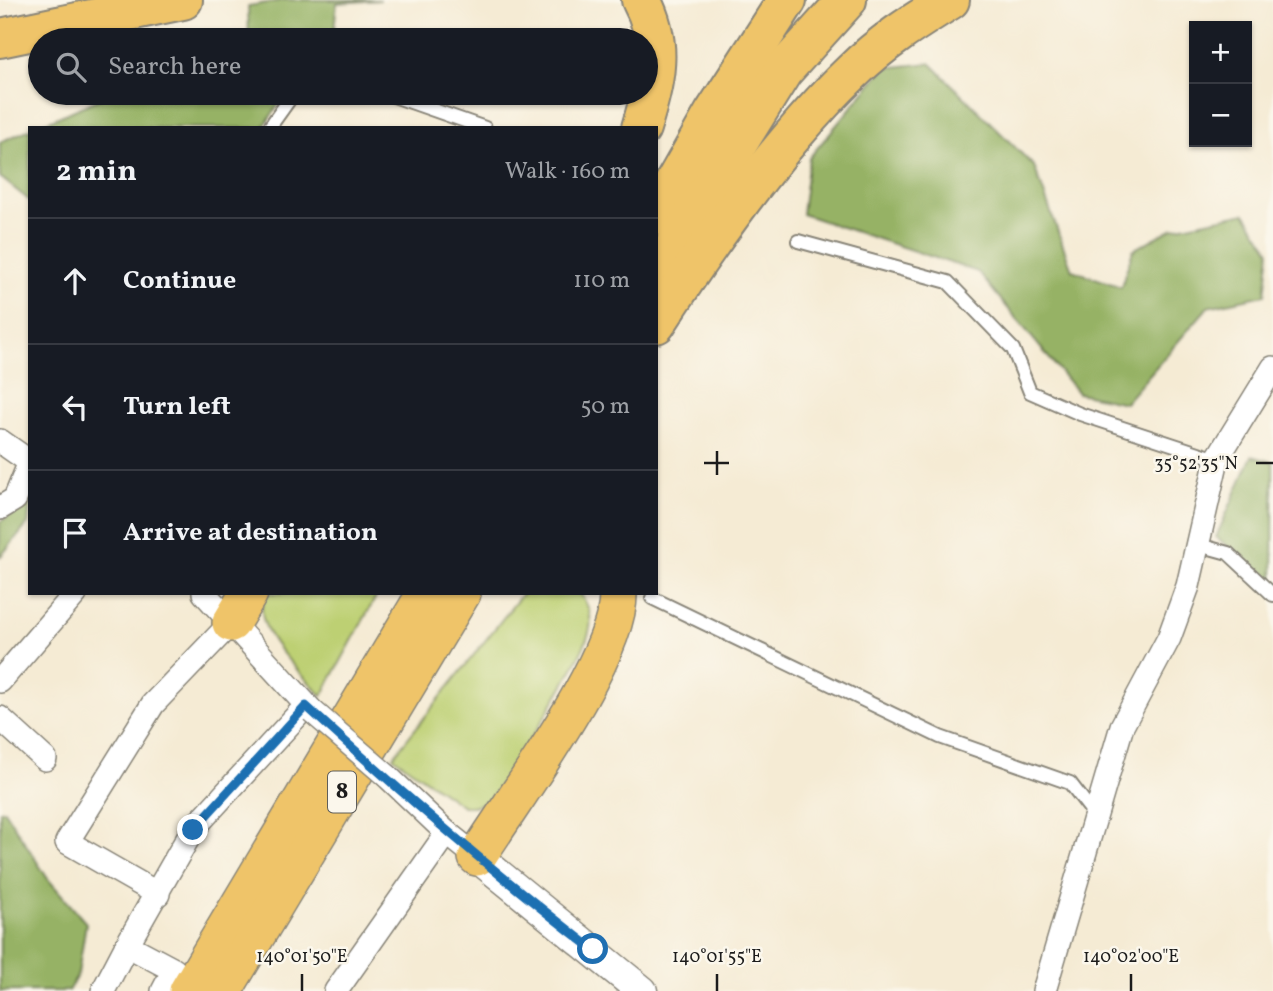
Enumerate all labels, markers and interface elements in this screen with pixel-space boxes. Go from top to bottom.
map controls [1189,21,1252,147]
button: + [1189,21,1252,84]
search box [28,28,658,105]
icon: search [52,48,90,86]
text: Search here [108,49,241,85]
button: − [1189,84,1252,147]
text: 2 min [56,151,137,193]
text: Walk · 160 m [505,156,630,188]
icon: ahead [56,262,94,300]
text: Continue [123,263,236,299]
text: 110 m [573,265,630,297]
icon: left [56,388,94,426]
text: Turn left [123,389,231,425]
text: 50 m [581,391,630,423]
text: 35°52'35"N [1154,452,1238,477]
icon: arrive [56,514,94,552]
text: Arrive at destination [123,515,378,551]
road number: 8 [328,772,356,812]
route end [177,814,208,845]
route start [577,933,608,964]
text: 140°01'50"E [256,945,348,970]
text: 140°01'55"E [672,945,762,970]
text: 140°02'00"E [1083,945,1179,970]

